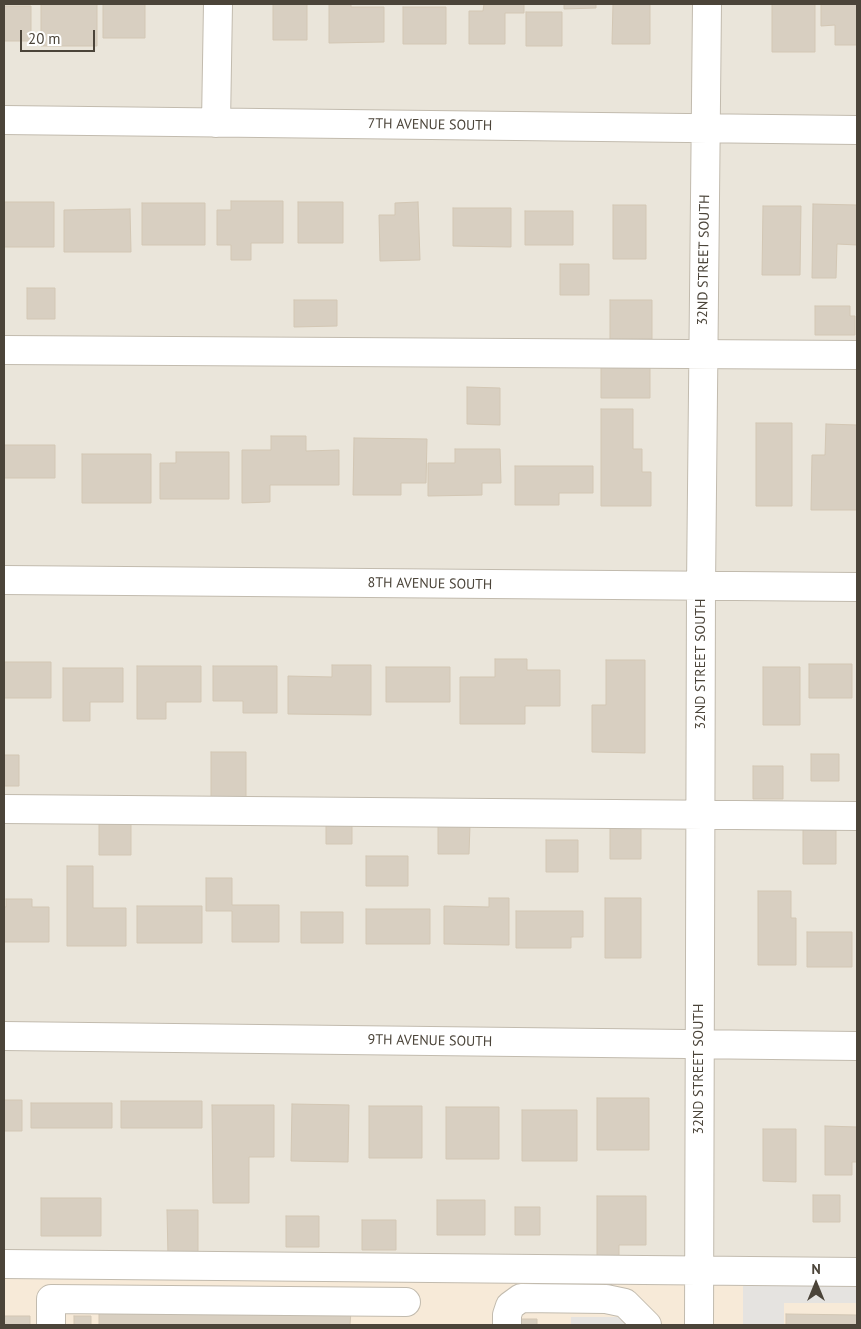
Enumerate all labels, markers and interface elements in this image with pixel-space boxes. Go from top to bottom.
scale bar [22,20,98,52]
text: 20 m [28,29,61,48]
street label: 7TH AVENUE SOUTH [368,116,492,134]
street label: 32ND STREET SOUTH [694,194,714,326]
street label: 8TH AVENUE SOUTH [368,575,492,593]
street label: 32ND STREET SOUTH [693,599,709,729]
street label: 32ND STREET SOUTH [691,1004,707,1134]
street label: 9TH AVENUE SOUTH [368,1032,492,1050]
north arrow [791,1259,841,1309]
text: N [811,1260,821,1278]

